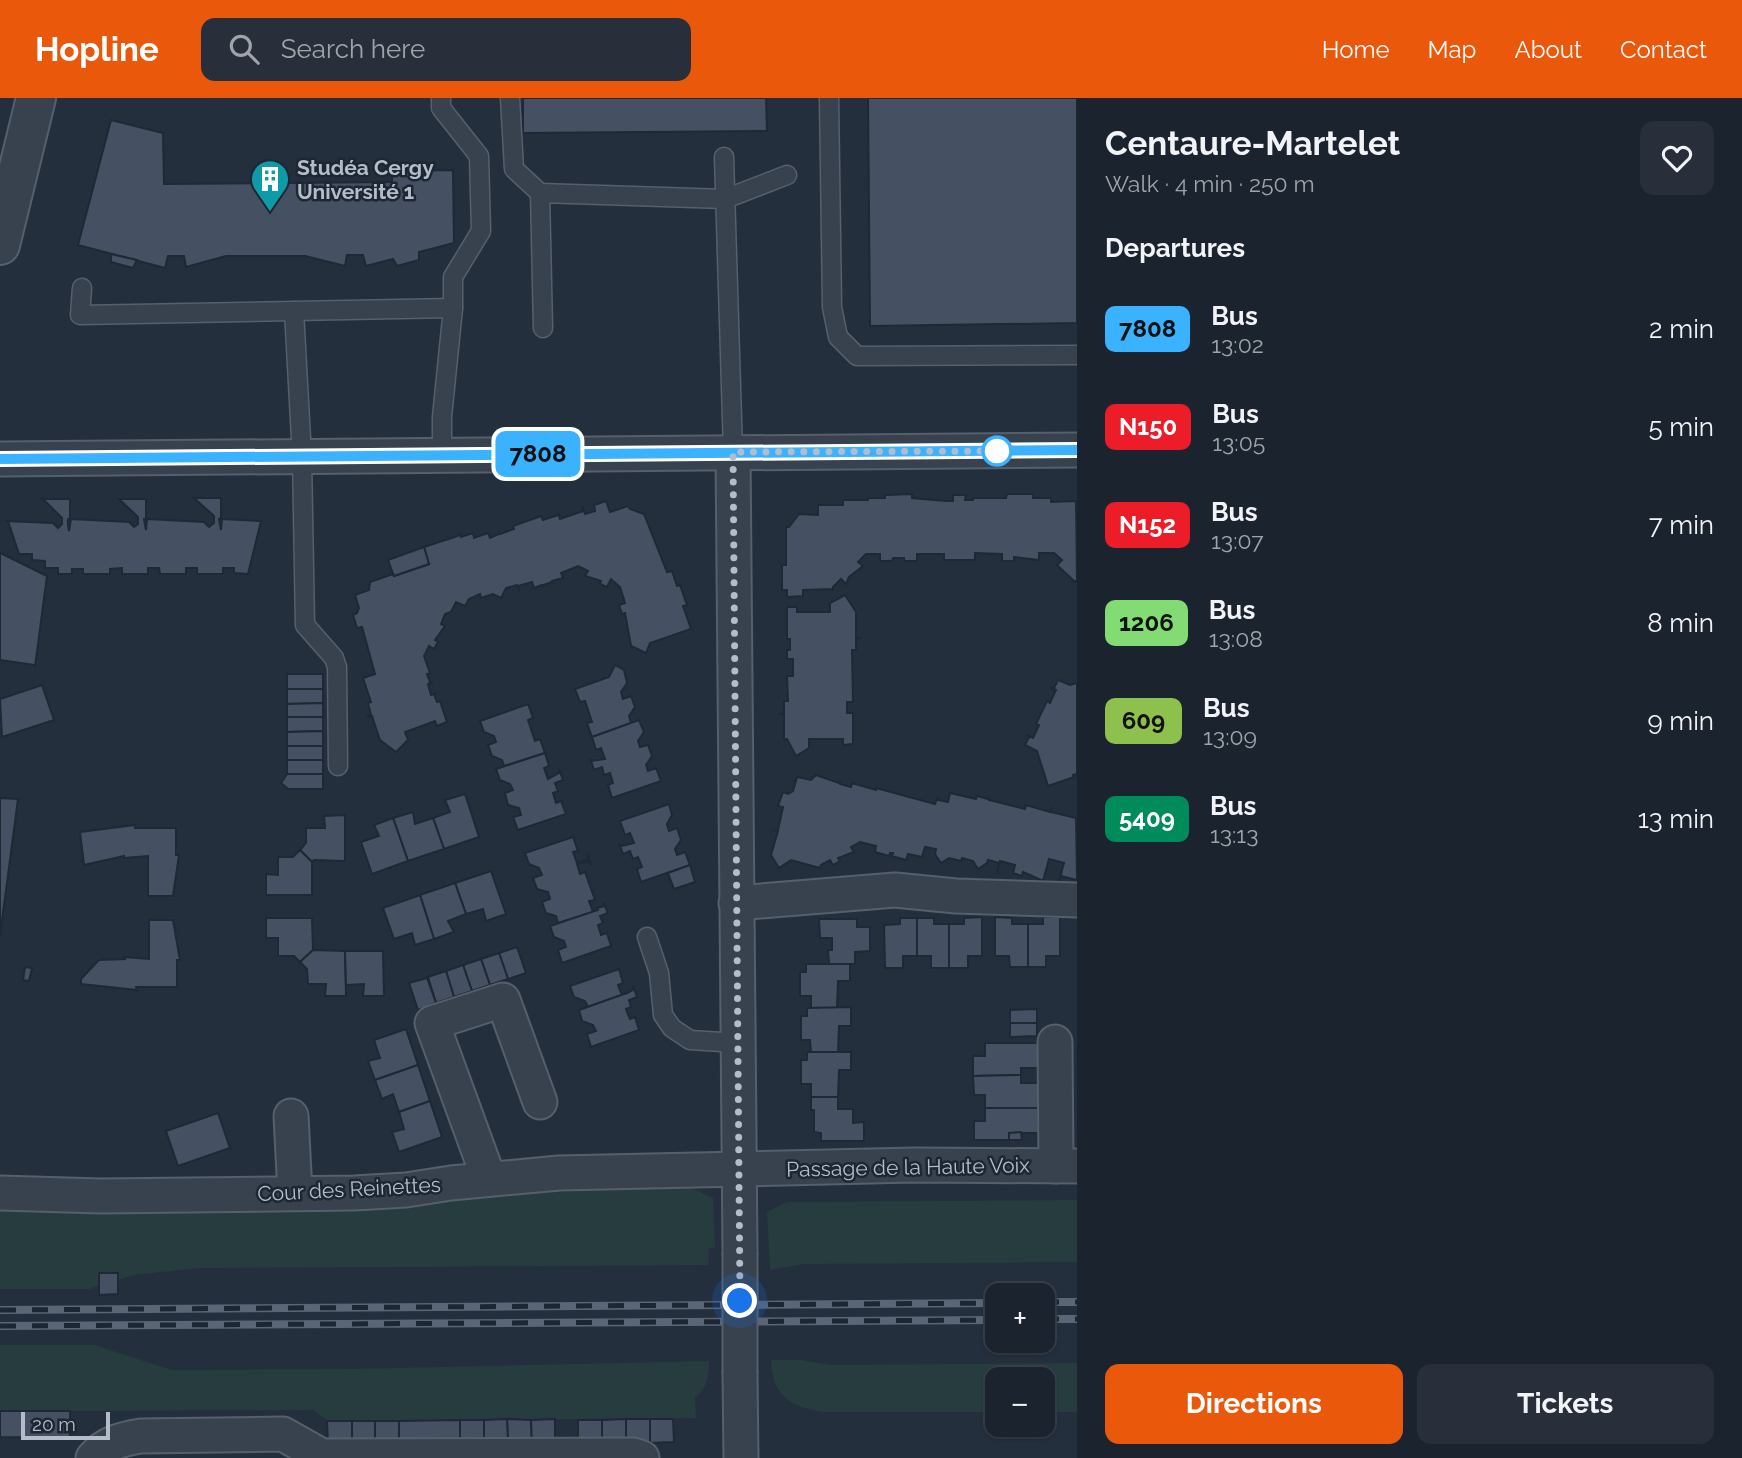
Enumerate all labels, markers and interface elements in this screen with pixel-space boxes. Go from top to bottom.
search box [201,18,691,81]
text: Hopline [35,30,159,69]
icon: search [225,30,263,68]
text: Search here [281,34,425,64]
text: Home [1322,35,1390,64]
text: Map [1428,35,1476,64]
text: About [1514,35,1582,64]
text: Contact [1620,35,1707,64]
button: heart [1640,121,1714,195]
text: Centaure-Martelet [1105,124,1400,163]
place label: Studéa Cergy Université 1 [297,155,434,204]
building icon: Studéa Cergy Université 1 [249,158,291,213]
text: Walk · 4 min · 250 m [1105,170,1315,197]
text: Departures [1105,233,1245,263]
text: Bus [1211,301,1258,331]
text: 7808 [1119,314,1176,343]
text: 2 min [1649,314,1714,344]
text: 13:02 [1211,331,1264,358]
text: Bus [1212,399,1259,429]
text: N150 [1119,412,1177,441]
text: 5 min [1648,412,1714,442]
text: 13:05 [1212,429,1265,456]
line badge: 7808 [489,431,587,477]
unlabelled marker [982,436,1012,466]
text: 7808 [509,439,567,468]
text: Bus [1211,497,1258,527]
text: N152 [1119,510,1176,539]
text: 7 min [1649,510,1714,540]
text: 13:07 [1211,527,1264,554]
text: Bus [1209,595,1255,625]
text: 1206 [1119,608,1174,637]
text: 8 min [1647,608,1714,638]
text: 13:08 [1209,625,1263,652]
text: Bus [1203,693,1250,723]
text: 609 [1122,706,1165,735]
text: 9 min [1647,706,1714,736]
text: 13:09 [1203,723,1257,750]
text: Bus [1210,791,1256,821]
text: 5409 [1119,804,1175,833]
text: 13 min [1638,804,1714,834]
text: 13:13 [1210,821,1258,848]
street label: Passage de la Haute Voix [786,1152,1030,1182]
street label: Cour des Reinettes [257,1172,441,1206]
your location [722,1283,757,1318]
map controls [985,1283,1055,1437]
button: + [985,1283,1055,1353]
button: Directions [1105,1364,1403,1444]
button: Tickets [1417,1364,1714,1444]
button: − [985,1367,1055,1437]
scale bar [21,1409,110,1441]
text: 20 m [32,1413,76,1435]

